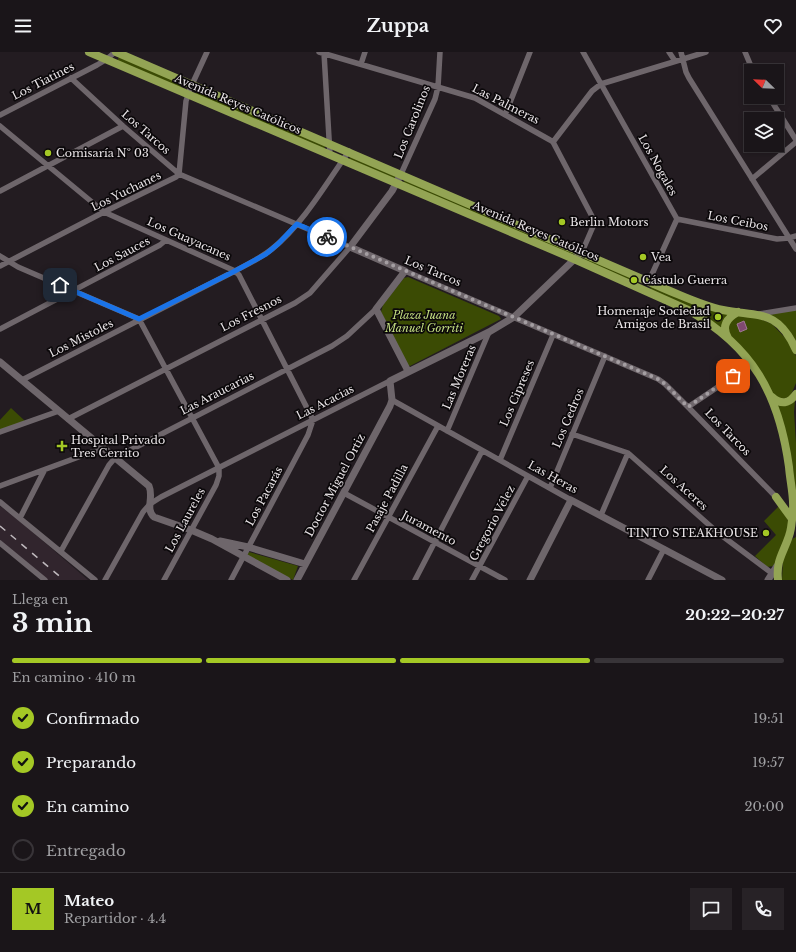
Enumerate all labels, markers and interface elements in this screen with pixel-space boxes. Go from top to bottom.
icon: menu [12,15,34,37]
text: Zuppa [367,15,429,37]
icon: heart [762,15,784,37]
street label: Los Tiatines [9,59,77,103]
north arrow [744,64,784,104]
map controls [744,64,784,152]
street label: Avenida Reyes Católicos [172,71,303,137]
street label: Las Palmeras [470,81,542,127]
street label: Los Carolinos [391,83,433,161]
street label: Los Tarcos [119,107,173,157]
button: layers [744,112,784,152]
street label: Los Nogales [635,132,681,198]
place label: Comisaría Nº 03 [56,146,149,160]
marker: Comisaría Nº 03 [43,148,53,158]
street label: Los Yuchanes [89,168,163,214]
street label: Avenida Reyes Católicos [470,198,601,264]
street label: Los Ceibos [706,208,770,234]
street label: Los Guayacanes [145,214,233,264]
place label: Berlin Motors [570,215,649,229]
courier [307,217,347,257]
marker: Berlin Motors [557,217,567,227]
icon: bike [316,226,338,248]
street label: Los Sauces [92,233,152,275]
place label: Vea [650,250,672,264]
marker: Vea [638,252,648,262]
street label: Los Tarcos [403,253,463,289]
pin [43,268,77,302]
place label: Cástulo Guerra [642,273,728,287]
icon: home [49,274,71,296]
marker: Cástulo Guerra [629,275,639,285]
street label: Los Fresnos [218,292,284,334]
place label: Homenaje Sociedad Amigos de Brasil [597,304,711,331]
park label: Plaza Juana Manuel Gorriti [384,308,463,335]
marker: Homenaje Sociedad Amigos de Brasil [713,312,723,322]
street label: Los Mistoles [46,316,116,360]
street label: Las Moreras [439,343,479,411]
street label: Los Cipreses [497,358,537,428]
pin [716,359,750,393]
icon: bag [722,365,744,387]
street label: Las Araucarias [178,368,256,418]
street label: Las Acacias [294,381,356,423]
street label: Los Cedros [549,386,587,450]
street label: Los Tarcos [702,406,754,458]
street label: Doctor Miguel Ortiz [302,431,368,539]
place label: Hospital Privado Tres Cerrito [71,433,165,460]
marker: Hospital Privado Tres Cerrito [56,440,68,452]
street label: Las Heras [526,458,580,496]
street label: Pasaje Padilla [363,461,411,535]
street label: Los Aceres [657,463,711,513]
street label: Los Pacarás [243,464,285,528]
street label: Gregorio Vélez [466,483,518,563]
street label: Los Laureles [162,485,208,555]
street label: Juramento [398,507,459,548]
place label: TINTO STEAKHOUSE [627,526,758,540]
marker: TINTO STEAKHOUSE [761,528,771,538]
text: Llega en [12,591,68,608]
text: 20:22–20:27 [685,605,784,624]
text: 3 min [12,607,93,639]
text: En camino · 410 m [12,669,136,686]
icon: check [12,707,34,729]
text: Confirmado [46,709,139,728]
text: 19:51 [753,710,784,727]
icon: check [12,751,34,773]
text: Preparando [46,753,136,772]
text: 19:57 [752,754,784,771]
icon: check [12,795,34,817]
text: En camino [46,797,129,816]
text: 20:00 [744,798,784,815]
text: Entregado [46,841,126,860]
button: chat [690,888,732,930]
button: phone [742,888,784,930]
text: Mateo [64,891,114,910]
text: M [24,899,42,918]
text: Repartidor · 4.4 [64,910,166,927]

